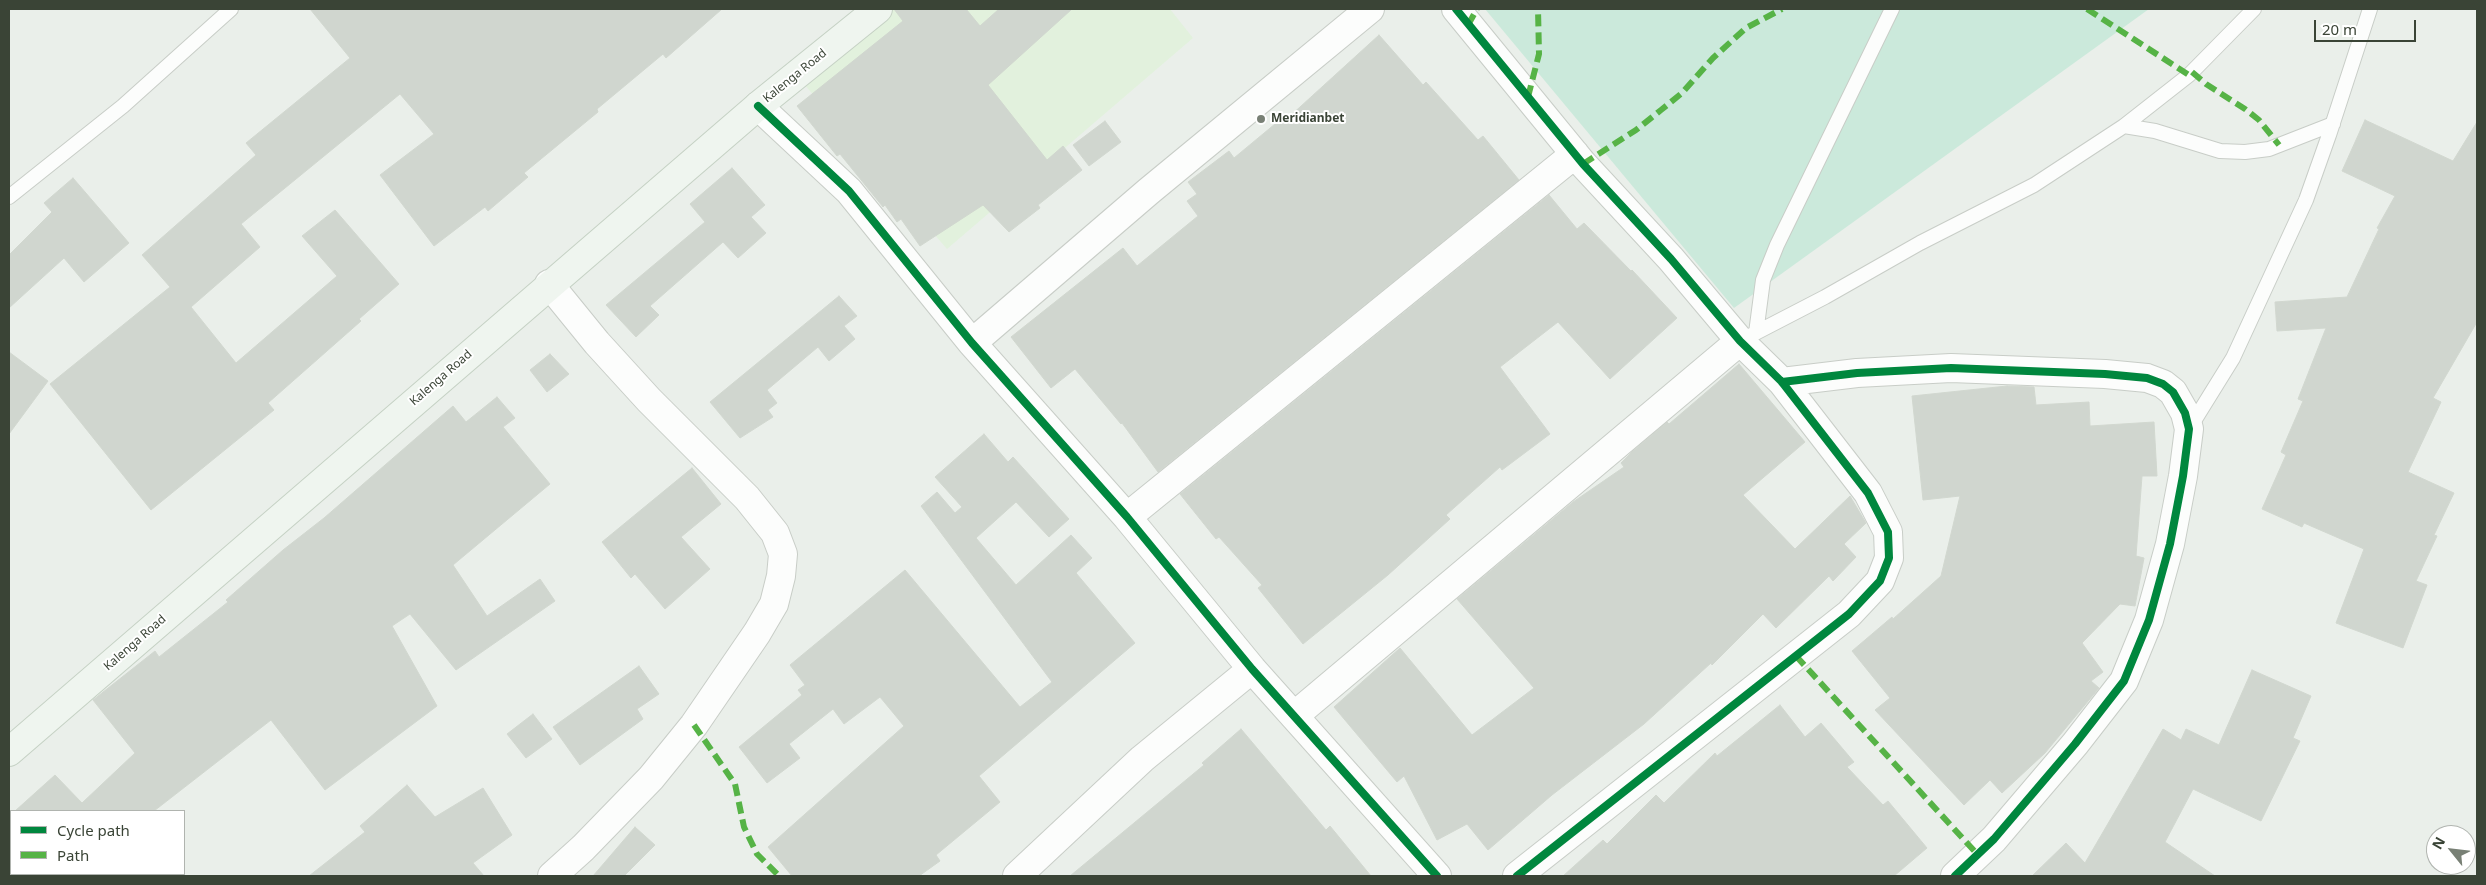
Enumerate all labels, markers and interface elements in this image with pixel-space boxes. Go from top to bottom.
scale bar [2316,10,2418,42]
text: 20 m [2322,19,2357,39]
street label: Kalenga Road [760,46,830,106]
place label: Meridianbet [1271,112,1345,126]
marker: Meridianbet [1255,113,1267,125]
street label: Kalenga Road [407,347,475,409]
street label: Kalenga Road [101,612,169,674]
legend [10,810,185,875]
text: Cycle path [57,820,130,840]
north arrow [2426,825,2476,875]
text: N [2427,833,2449,853]
text: Path [57,845,89,865]

